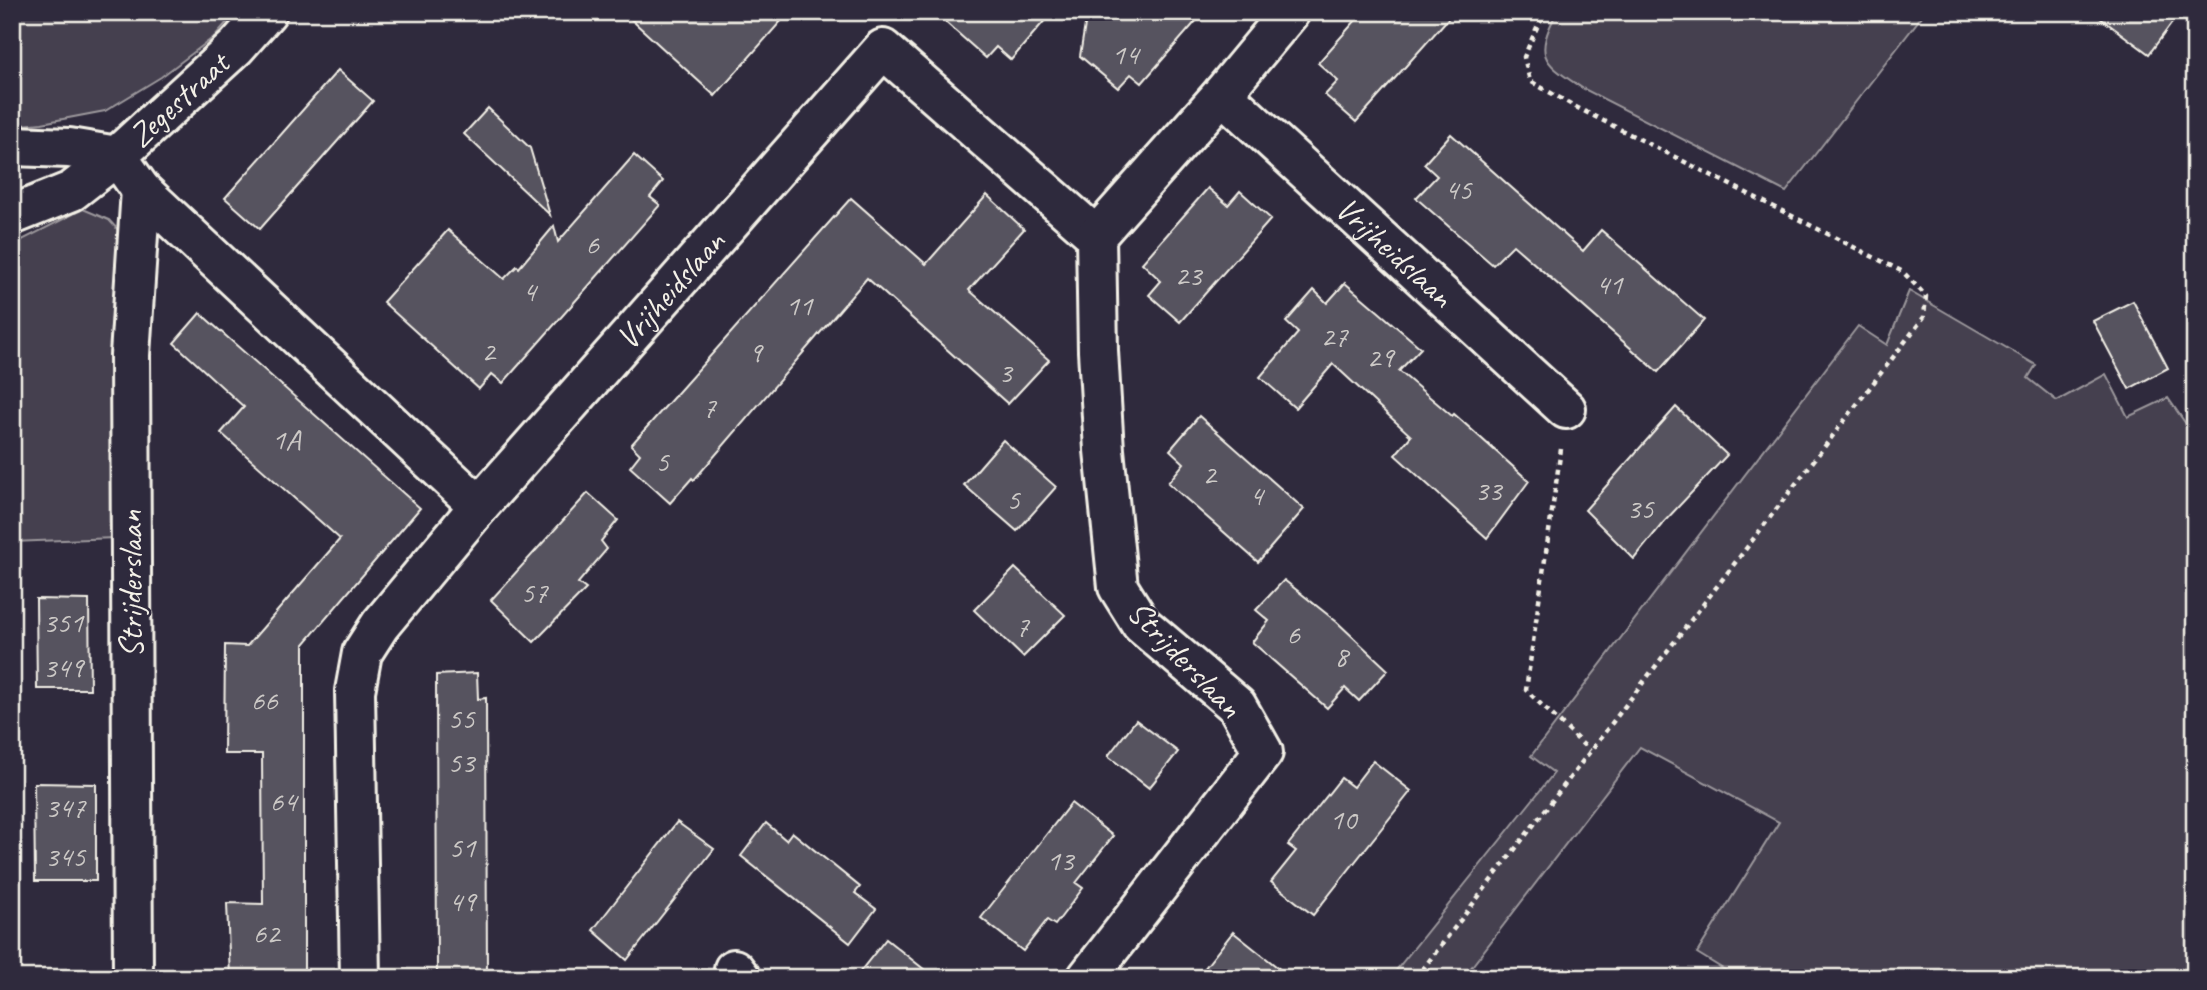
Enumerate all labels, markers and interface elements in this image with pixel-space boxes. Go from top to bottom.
house number: 14 [1112,35,1141,73]
street label: Zegestraat [119,41,240,156]
house number: 45 [1445,170,1473,208]
street label: Vrijheidslaan [1327,188,1463,317]
street label: Vrijheidslaan [607,221,735,358]
house number: 6 [585,225,600,263]
house number: 23 [1175,256,1204,294]
house number: 41 [1596,265,1624,303]
house number: 4 [522,272,538,310]
house number: 11 [786,286,814,324]
house number: 27 [1321,317,1349,355]
house number: 2 [481,332,497,370]
house number: 9 [748,333,764,371]
house number: 29 [1367,338,1396,376]
house number: 3 [998,353,1014,391]
house number: 7 [702,388,717,426]
house number: 1A [272,420,302,458]
house number: 5 [655,442,670,480]
house number: 2 [1202,455,1218,493]
house number: 33 [1475,471,1504,509]
house number: 4 [1249,476,1265,514]
house number: 5 [1006,480,1021,518]
house number: 35 [1627,489,1655,527]
street label: Strijderslaan [110,510,152,658]
house number: 57 [521,573,549,611]
street label: Strijderslaan [1119,591,1251,727]
house number: 351 [43,603,85,641]
house number: 7 [1015,607,1030,645]
house number: 6 [1286,615,1301,653]
house number: 8 [1334,637,1350,675]
house number: 349 [43,648,86,686]
house number: 66 [251,681,279,719]
house number: 55 [448,699,476,737]
house number: 53 [448,743,477,781]
house number: 64 [270,782,299,820]
house number: 347 [45,788,87,826]
house number: 10 [1330,800,1359,838]
house number: 51 [449,828,477,866]
house number: 345 [45,837,87,875]
house number: 13 [1047,841,1076,879]
house number: 49 [449,882,478,920]
house number: 62 [253,914,282,952]

